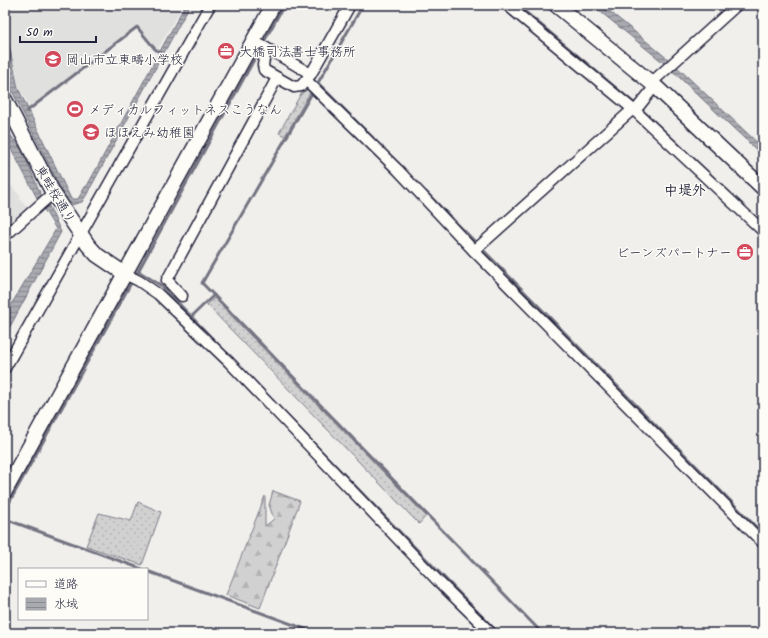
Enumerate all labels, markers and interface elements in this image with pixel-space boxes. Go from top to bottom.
scale bar [20,18,96,44]
text: 50 m [26,23,53,42]
office icon: 大橋司法書士事務所 [216,41,236,61]
place label: 大橋司法書士事務所 [239,42,356,63]
school or university icon: 岡山市立東疇小学校 [43,49,63,69]
place label: 岡山市立東疇小学校 [66,50,183,71]
sports icon: メディカルフィットネスこうなん [65,99,85,119]
place label: メディカルフィットネスこうなん [88,100,282,121]
school or university icon: ほほえみ幼稚園 [81,122,101,142]
place label: ほほえみ幼稚園 [104,123,195,144]
street label: 東畦桜通り [29,162,80,228]
district label: 中堤外 [664,180,706,202]
office icon: ビーンズパートナー [735,242,755,262]
place label: ビーンズパートナー [616,243,732,264]
legend [18,568,148,620]
text: 道路 [54,575,78,594]
text: 水域 [54,595,78,614]

